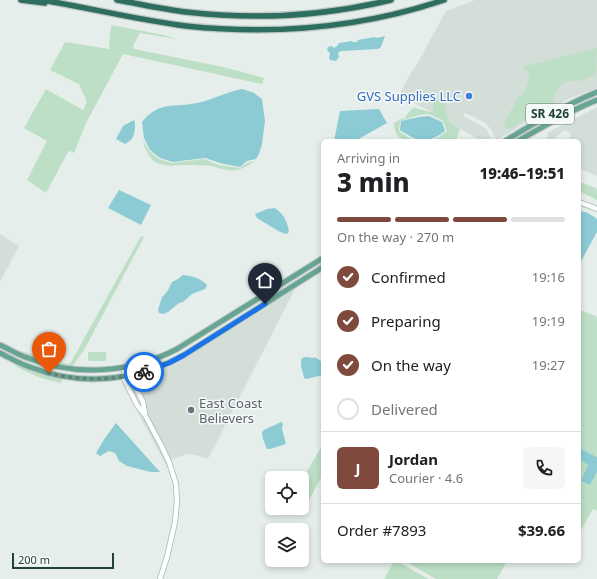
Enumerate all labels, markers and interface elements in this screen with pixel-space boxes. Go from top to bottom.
place label: GVS Supplies LLC [357,87,461,105]
marker: GVS Supplies LLC [464,91,474,101]
road number: SR 426 [526,104,574,124]
text: Arriving in [337,149,400,167]
text: 19:46–19:51 [480,163,565,183]
text: 3 min [337,164,410,200]
text: On the way · 270 m [337,228,454,246]
pin [248,263,282,304]
icon: check [337,266,359,288]
text: Confirmed [371,267,446,287]
text: 19:16 [532,268,565,286]
icon: home [254,269,276,291]
icon: check [337,310,359,332]
text: Preparing [371,311,441,331]
text: 19:19 [532,312,565,330]
pin [32,332,66,373]
icon: bag [38,338,60,360]
courier [124,352,164,392]
icon: check [337,354,359,376]
text: On the way [371,355,451,375]
text: 19:27 [532,356,565,374]
icon: bike [133,361,155,383]
place label: East Coast Believers [199,394,262,427]
text: Delivered [371,399,438,419]
marker: East Coast Believers [186,405,196,415]
button: phone [523,447,565,489]
text: Jordan [389,449,438,469]
text: J [356,458,360,478]
text: Courier · 4.6 [389,469,463,487]
map controls [265,471,309,567]
button: locate [265,471,309,515]
text: Order #7893 [337,520,426,540]
text: $39.66 [518,520,565,540]
button: layers [265,523,309,567]
scale bar [12,551,114,570]
text: 200 m [18,552,50,567]

